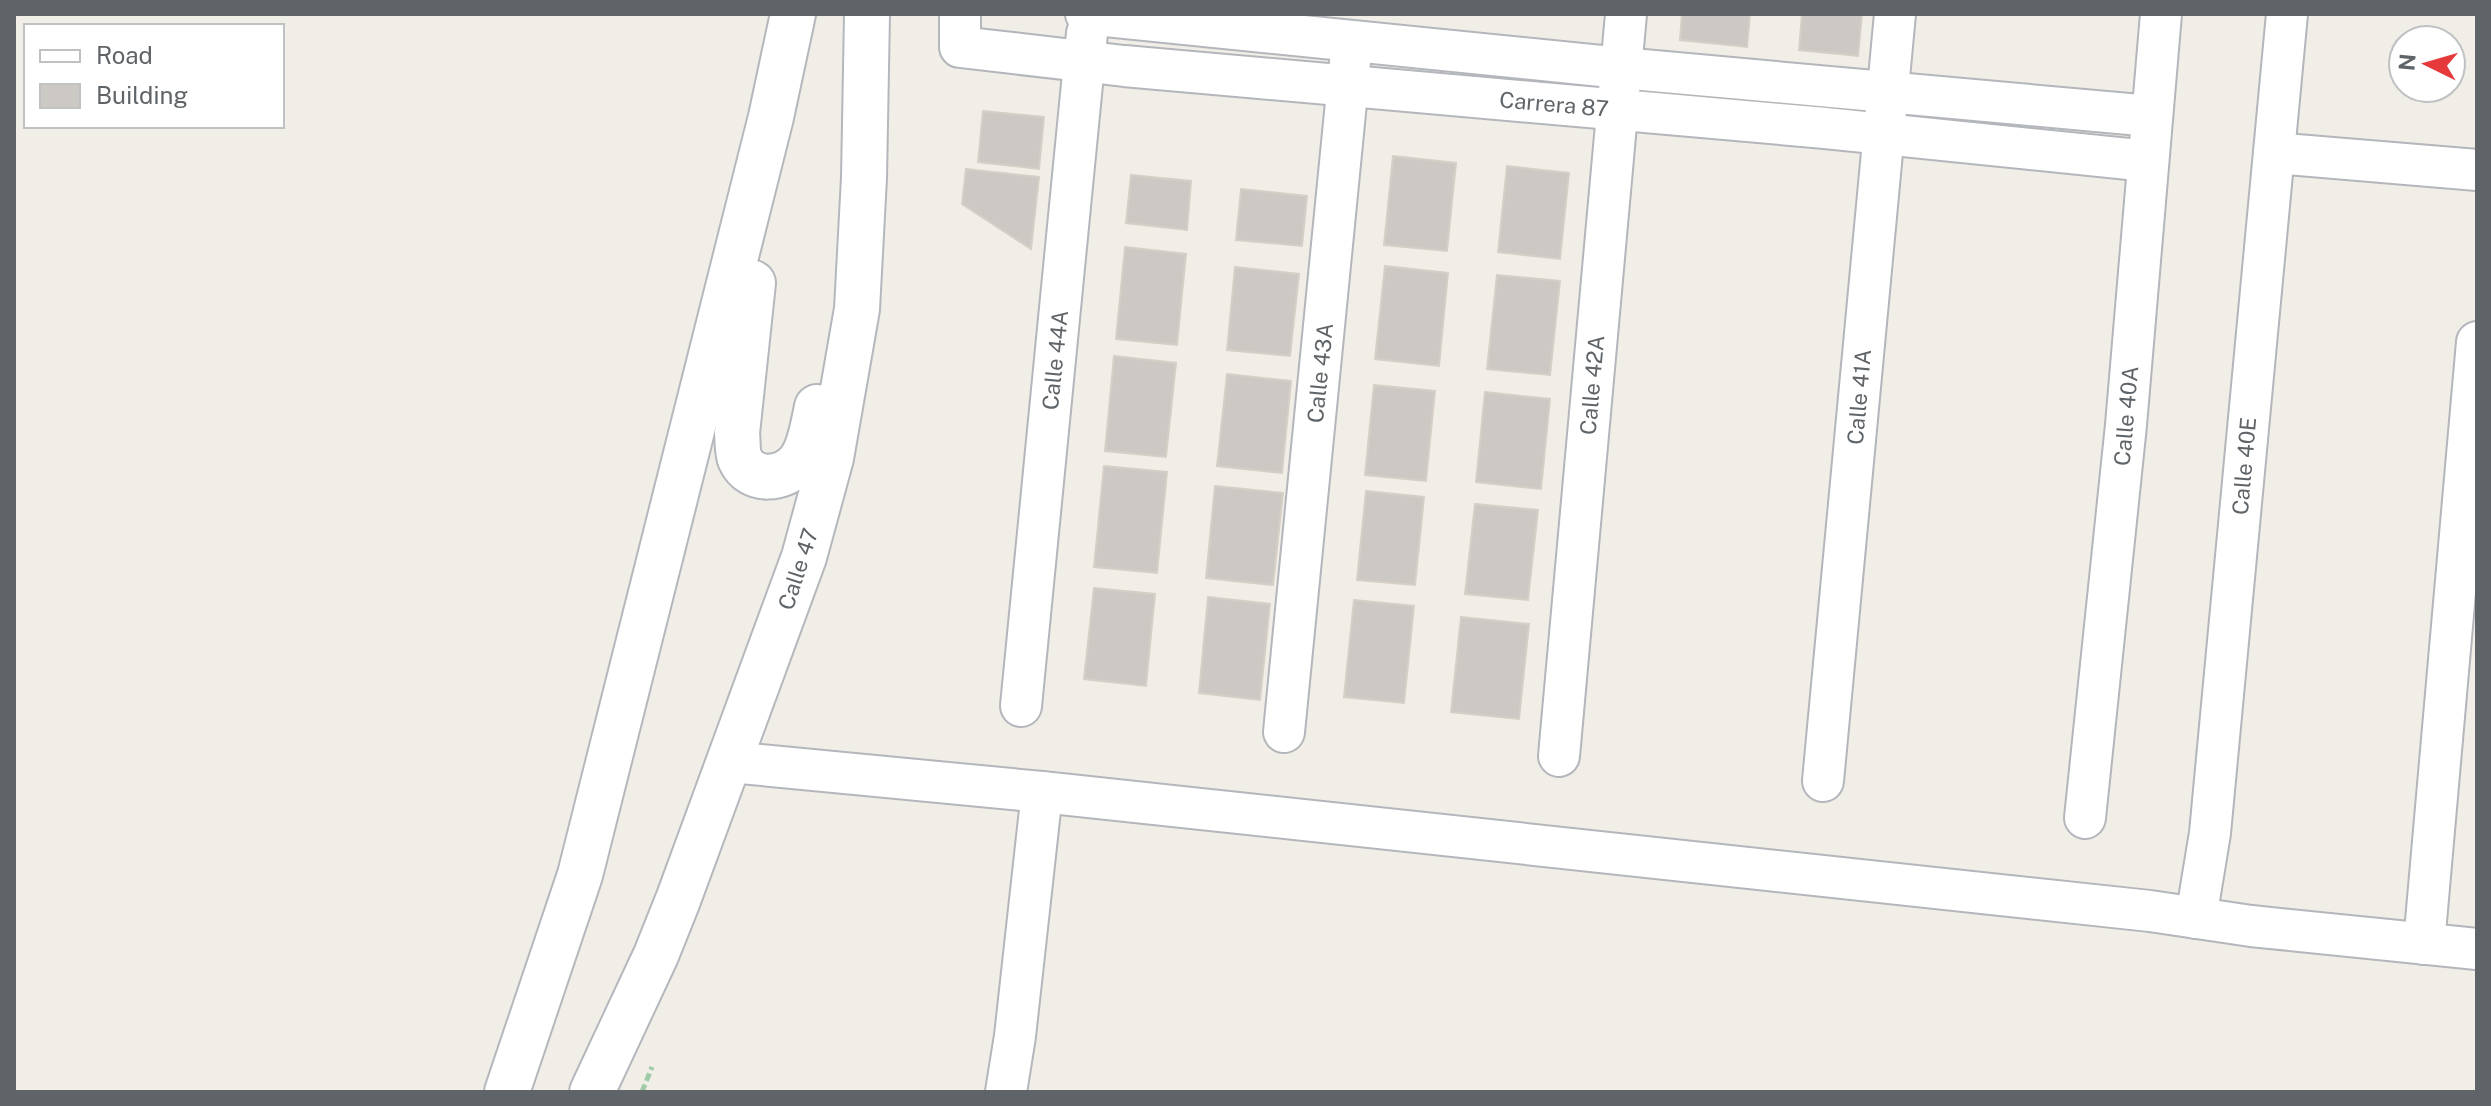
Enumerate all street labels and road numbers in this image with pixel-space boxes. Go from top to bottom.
street label: Carrera 87 [1498,86,1610,122]
street label: Calle 44A [1037,309,1073,411]
street label: Calle 43A [1302,322,1338,424]
street label: Calle 42A [1575,334,1609,436]
street label: Calle 41A [1842,348,1876,446]
street label: Calle 40A [2109,365,2143,467]
street label: Calle 40E [2227,416,2261,516]
street label: Calle 47 [773,525,823,613]

